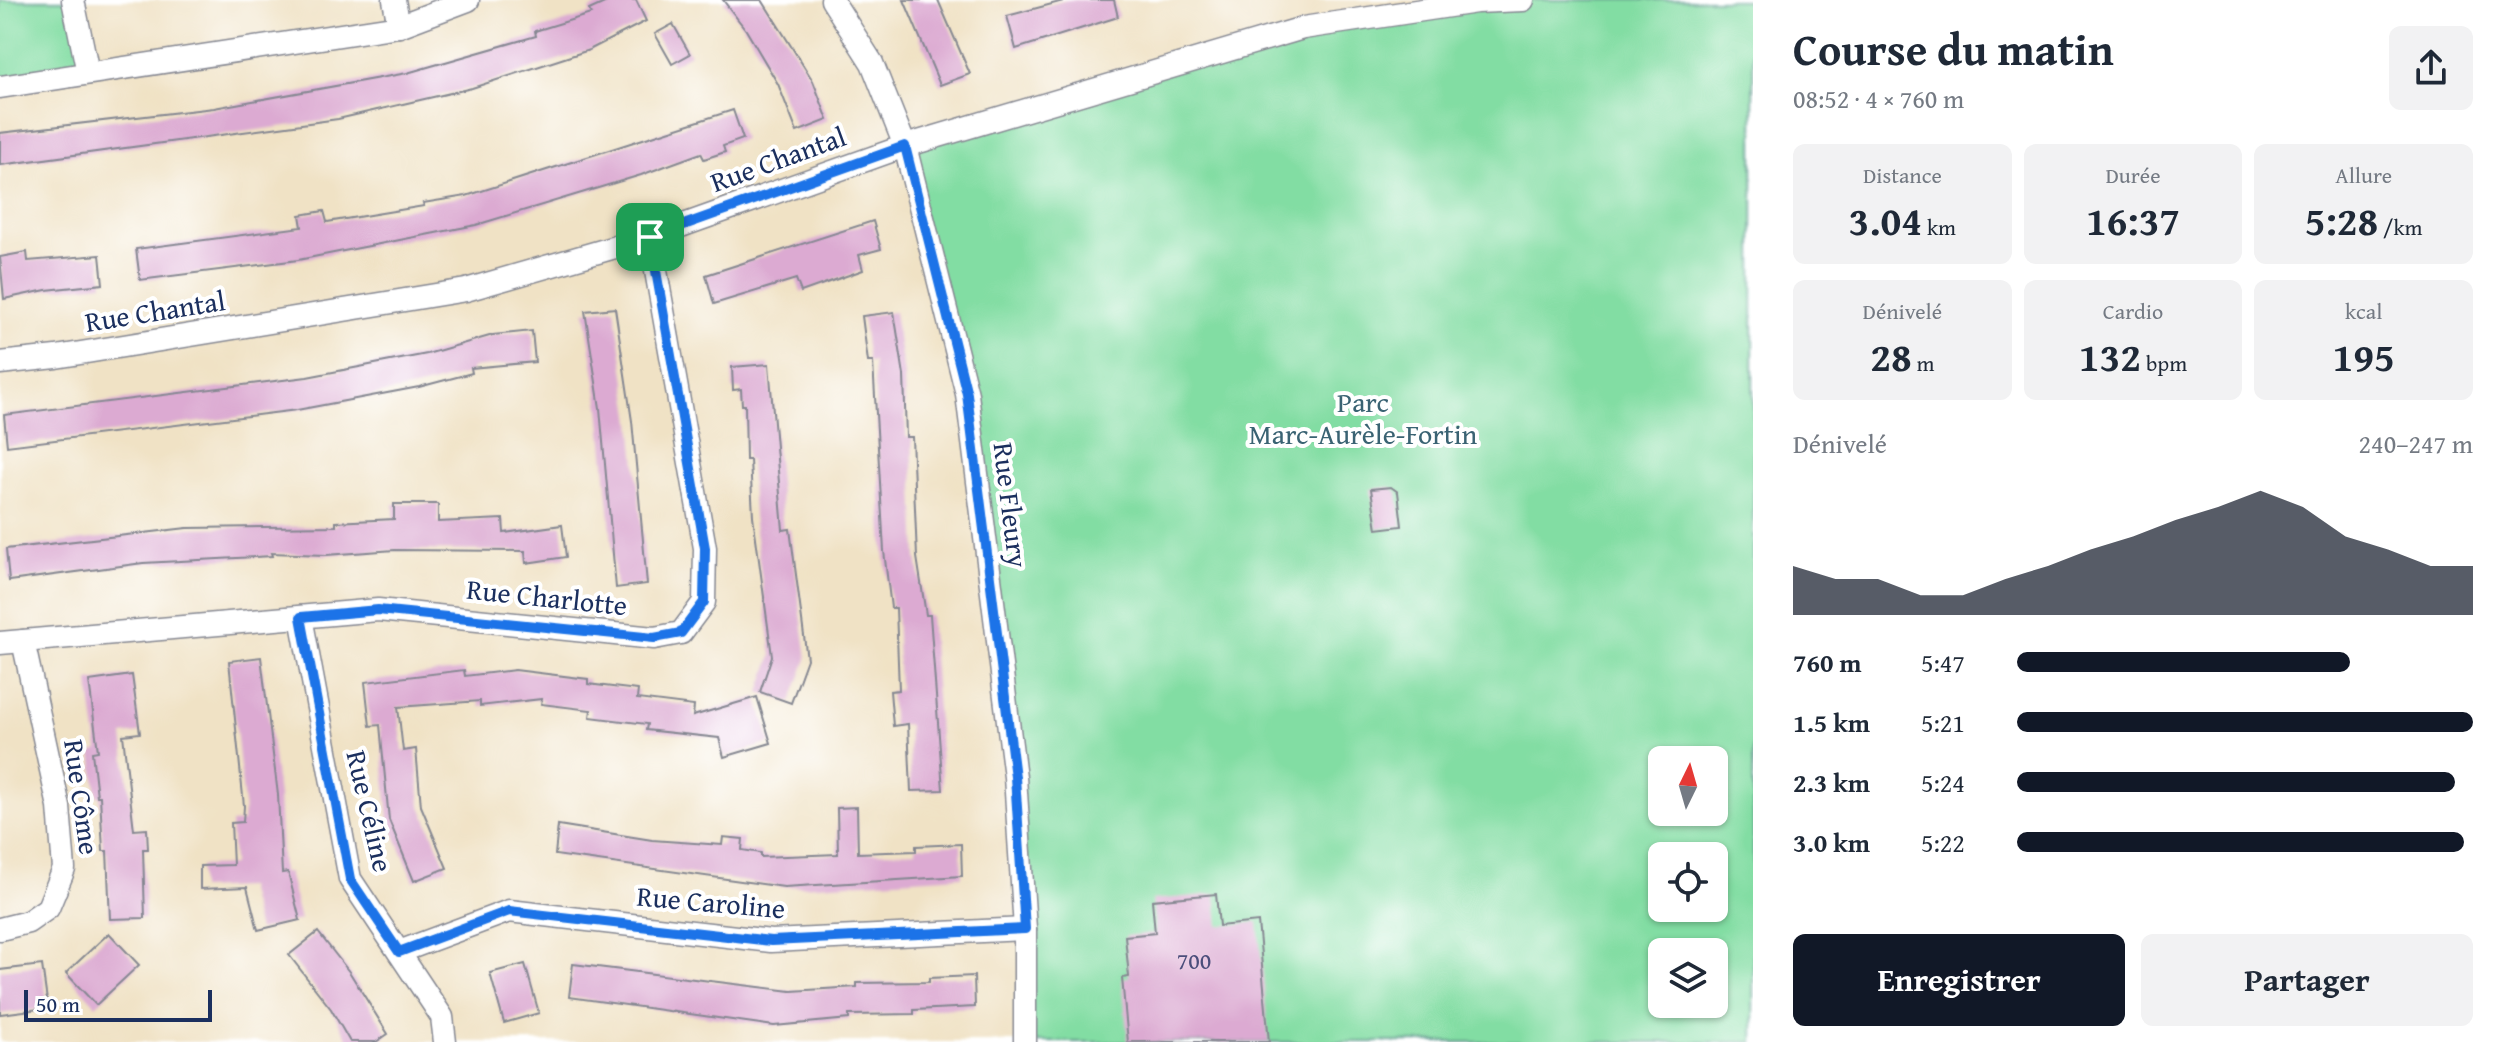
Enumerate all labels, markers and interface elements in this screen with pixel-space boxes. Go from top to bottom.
text: Course du matin [1793,17,2114,81]
button: share [2389,26,2473,110]
text: 08:52 · 4 × 760 m [1793,79,1964,118]
street label: Rue Chantal [704,115,851,202]
text: Distance [1863,159,1942,191]
text: Durée [2106,159,2160,191]
text: Allure [2335,159,2392,191]
text: 3.04 [1849,191,1922,250]
text: 16:37 [2086,191,2180,250]
text: 5:28 [2305,191,2378,250]
pin [616,203,684,271]
text: km [1922,211,1956,243]
text: /km [2378,211,2423,243]
icon: arrive [628,215,672,259]
street label: Rue Chantal [82,279,228,342]
text: Dénivelé [1863,295,1942,327]
text: Cardio [2103,295,2163,327]
text: kcal [2345,295,2382,327]
text: 28 [1870,327,1912,386]
text: 132 [2079,327,2141,386]
text: 195 [2333,327,2395,386]
text: m [1912,347,1934,379]
text: bpm [2141,347,2187,379]
park label: Parc Marc-Aurèle-Fortin [1249,381,1478,454]
text: Dénivelé [1793,424,1887,463]
text: 240–247 m [2359,424,2473,463]
street label: Rue Fleury [983,440,1040,570]
street label: Rue Charlotte [465,568,629,625]
text: 760 m [1793,643,1861,682]
text: 5:47 [1921,643,1965,682]
text: 1.5 km [1793,703,1870,742]
text: 5:21 [1921,703,1965,742]
street label: Rue Côme [54,737,111,857]
street label: Rue Céline [337,746,404,876]
north arrow [1648,746,1728,826]
map controls [1648,746,1728,1018]
text: 2.3 km [1793,763,1870,802]
text: 5:24 [1921,763,1965,802]
text: 3.0 km [1793,823,1870,862]
text: 5:22 [1921,823,1965,862]
button: locate [1648,842,1728,922]
street label: Rue Caroline [635,875,787,928]
button: Enregistrer [1793,934,2125,1026]
button: Partager [2141,934,2473,1026]
button: layers [1648,938,1728,1018]
house number: 700 [1177,943,1211,978]
scale bar [24,986,212,1022]
text: 50 m [36,988,80,1020]

